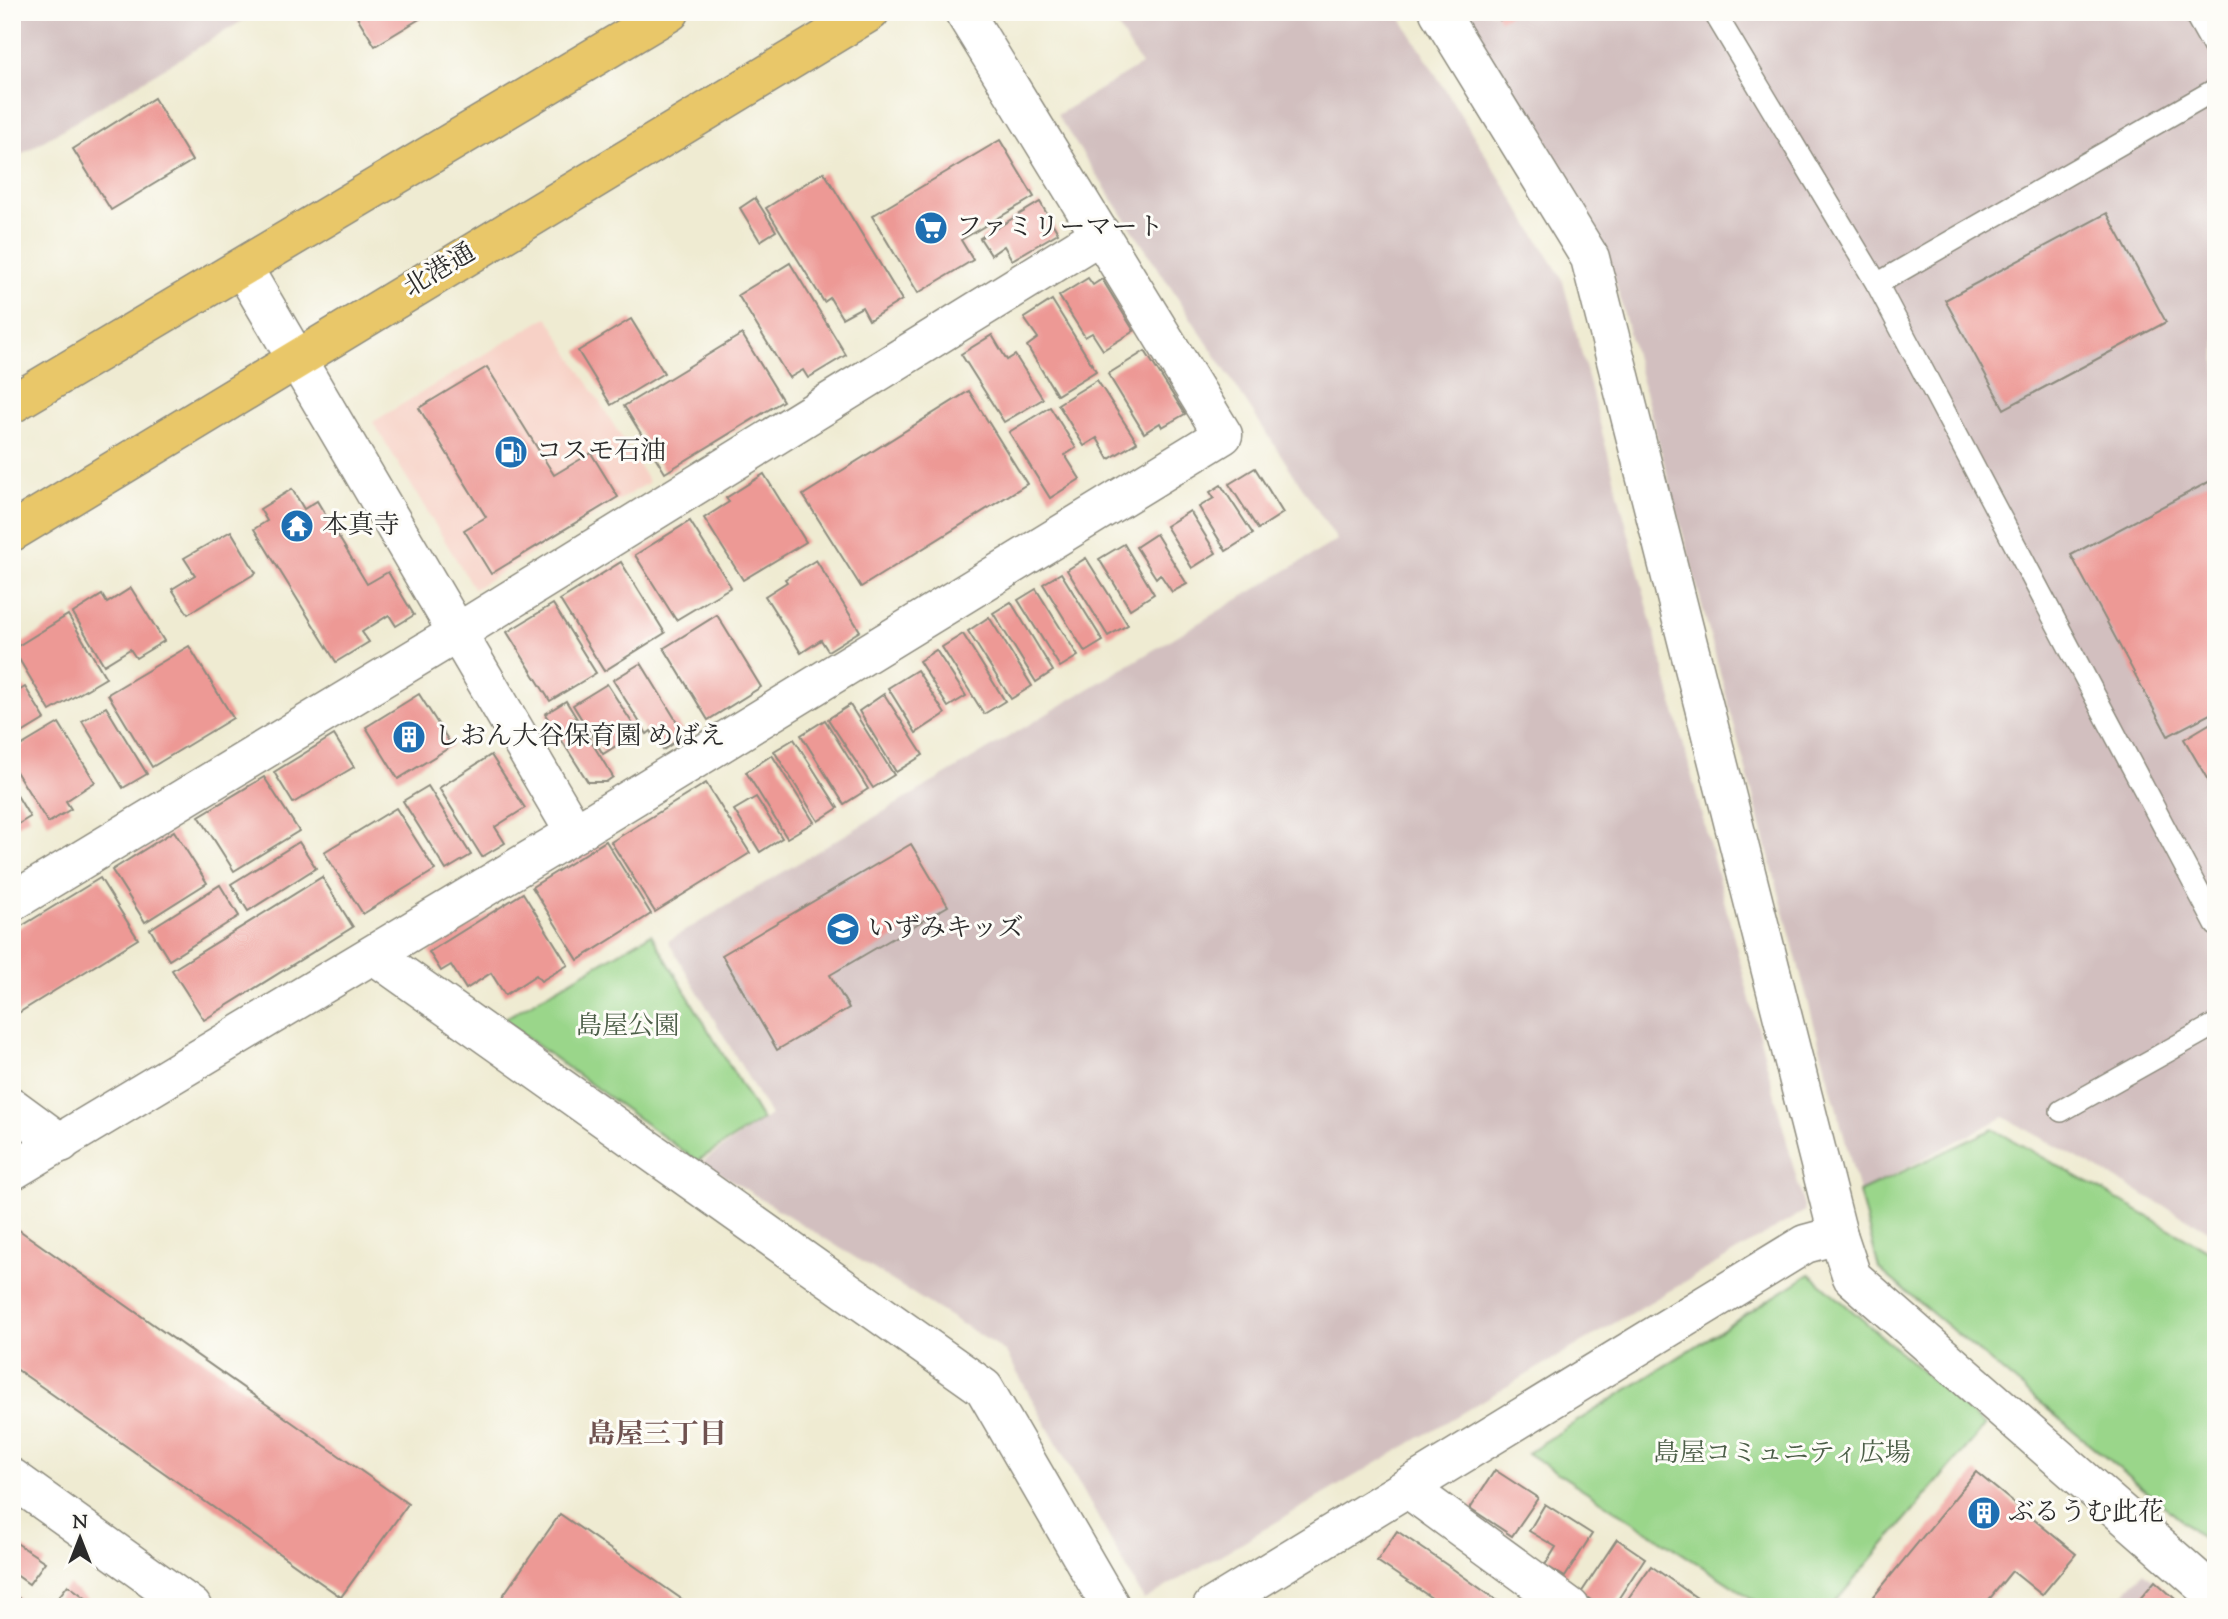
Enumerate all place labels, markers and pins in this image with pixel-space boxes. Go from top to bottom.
supermarket icon: ファミリーマート [912,209,950,247]
place label: ファミリーマート [956,210,1163,247]
fuel station icon: コスモ石油 [492,433,530,471]
place label: コスモ石油 [536,434,666,471]
temple icon: 本真寺 [278,507,316,545]
place label: 本真寺 [322,508,400,545]
building icon: しおん大谷保育園 めばえ [390,718,428,756]
place label: しおん大谷保育園 めばえ [434,719,726,756]
school or university icon: いずみキッズ [824,910,862,948]
place label: いずみキッズ [868,911,1023,948]
building icon: ぶるうむ此花 [1965,1494,2003,1532]
place label: ぶるうむ此花 [2008,1495,2164,1532]

